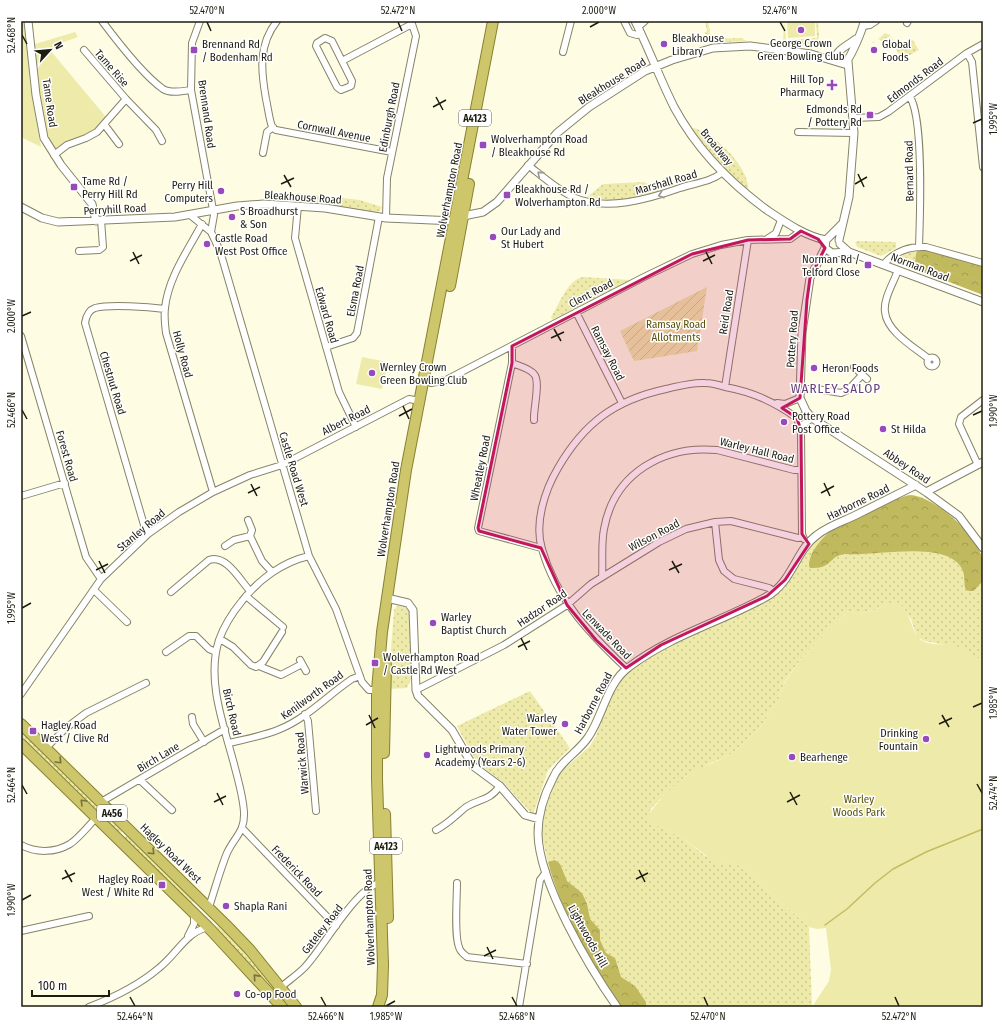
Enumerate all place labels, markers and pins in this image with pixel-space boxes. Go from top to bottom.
marker: George Crown Green Bowling Club [796,25,806,35]
place label: Bleakhouse Library [672,32,724,58]
place label: George Crown Green Bowling Club [757,37,845,63]
place label: Brennand Rd / Bodenham Rd [202,38,273,64]
place label: Global Foods [882,38,911,64]
marker: Bleakhouse Library [659,39,669,49]
marker: Brennand Rd / Bodenham Rd [189,45,199,55]
marker: Global Foods [869,45,879,55]
place label: Hill Top Pharmacy [780,73,824,99]
marker: Hill Top Pharmacy [827,80,837,90]
place label: Edmonds Rd / Pottery Rd [806,103,862,129]
marker: Edmonds Rd / Pottery Rd [865,110,875,120]
place label: Wolverhampton Road / Bleakhouse Rd [491,133,588,159]
marker: Wolverhampton Road / Bleakhouse Rd [478,140,488,150]
place label: Tame Rd / Perry Hill Rd [82,175,138,201]
place label: Perry Hill Computers [165,179,213,205]
marker: Tame Rd / Perry Hill Rd [69,182,79,192]
place label: Bleakhouse Rd / Wolverhampton Rd [515,183,601,209]
marker: Perry Hill Computers [216,186,226,196]
marker: Bleakhouse Rd / Wolverhampton Rd [502,190,512,200]
place label: S Broadhurst & Son [240,205,298,231]
marker: S Broadhurst & Son [227,212,237,222]
place label: Our Lady and St Hubert [501,225,561,251]
place label: Castle Road West Post Office [215,232,288,258]
marker: Our Lady and St Hubert [488,232,498,242]
marker: Castle Road West Post Office [202,239,212,249]
place label: Norman Rd / Telford Close [802,253,860,279]
marker: Norman Rd / Telford Close [863,260,873,270]
place label: Wernley Crown Green Bowling Club [380,361,467,387]
place label: Heron Foods [822,362,879,375]
marker: Heron Foods [809,363,819,373]
marker: Wernley Crown Green Bowling Club [367,368,377,378]
place label: Pottery Road Post Office [792,410,850,436]
marker: Pottery Road Post Office [779,417,789,427]
place label: St Hilda [891,423,926,436]
marker: St Hilda [878,424,888,434]
place label: Warley Baptist Church [441,611,507,637]
marker: Warley Baptist Church [428,618,438,628]
place label: Wolverhampton Road / Castle Rd West [383,651,480,677]
marker: Wolverhampton Road / Castle Rd West [370,658,380,668]
place label: Warley Water Tower [502,712,557,738]
place label: Hagley Road West / Clive Rd [41,719,109,745]
marker: Warley Water Tower [560,719,570,729]
marker: Hagley Road West / Clive Rd [28,726,38,736]
place label: Drinking Fountain [879,727,919,753]
marker: Drinking Fountain [921,734,931,744]
place label: Lightwoods Primary Academy (Years 2-6) [435,743,525,769]
marker: Lightwoods Primary Academy (Years 2-6) [422,750,432,760]
place label: Bearhenge [800,751,848,764]
marker: Bearhenge [787,752,797,762]
place label: Hagley Road West / White Rd [82,873,154,899]
marker: Hagley Road West / White Rd [157,880,167,890]
place label: Shapla Rani [234,900,287,913]
marker: Shapla Rani [221,901,231,911]
place label: Co-op Food [245,988,296,1001]
marker: Co-op Food [232,989,242,999]

